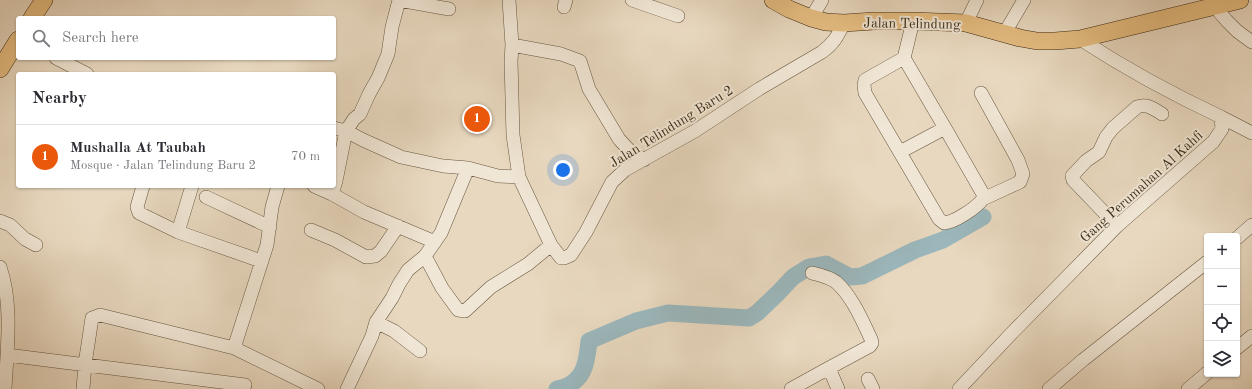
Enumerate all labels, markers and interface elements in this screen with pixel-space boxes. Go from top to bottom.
search box [16,16,336,60]
street label: Jalan Telindung [863,16,961,32]
icon: search [30,27,52,49]
text: Search here [62,31,139,46]
street label: Jalan Telindung Baru 2 [607,83,736,171]
text: Nearby [32,90,87,107]
pin: 1 [464,104,490,134]
street label: Gang Perumahan Al Kahfi [1078,128,1206,245]
text: Mushalla At Taubah [70,141,206,156]
text: 1 [41,150,49,163]
text: 70 m [291,150,320,163]
text: Mosque · Jalan Telindung Baru 2 [70,159,256,172]
your location [553,160,573,180]
map controls [1204,233,1240,377]
button: + [1204,233,1240,269]
button: − [1204,269,1240,305]
button: locate [1204,305,1240,341]
button: layers [1204,341,1240,377]

